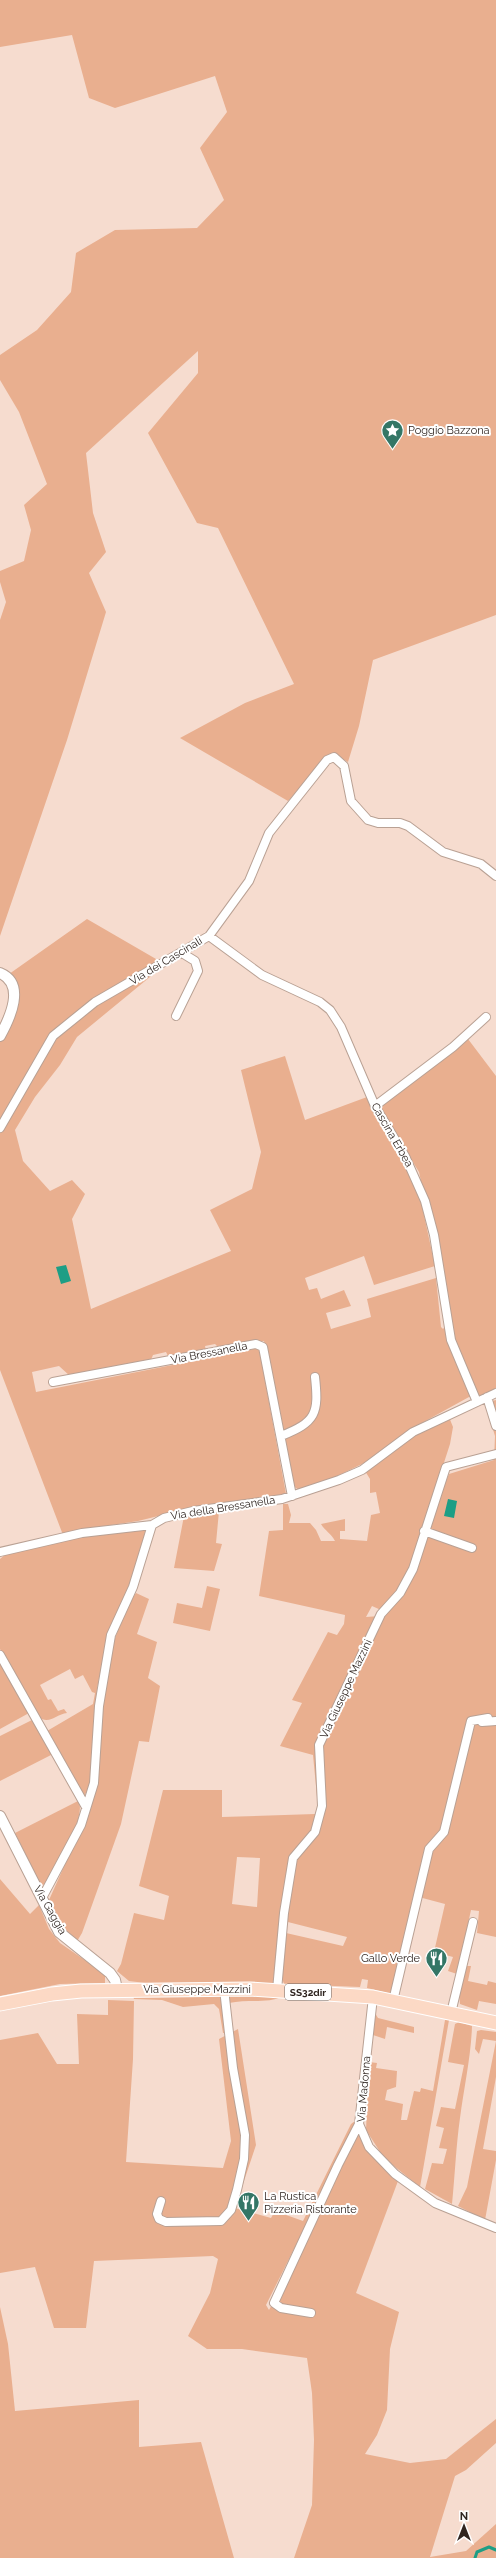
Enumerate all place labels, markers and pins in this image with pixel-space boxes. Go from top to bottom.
place icon: Poggio Bazzona [380,417,406,450]
place label: Poggio Bazzona [408,424,490,437]
restaurant icon: Gallo Verde [423,1945,449,1978]
place label: Gallo Verde [361,1952,421,1965]
restaurant icon: La Rustica Pizzeria Ristorante [236,2189,262,2222]
place label: La Rustica Pizzeria Ristorante [264,2190,357,2216]

